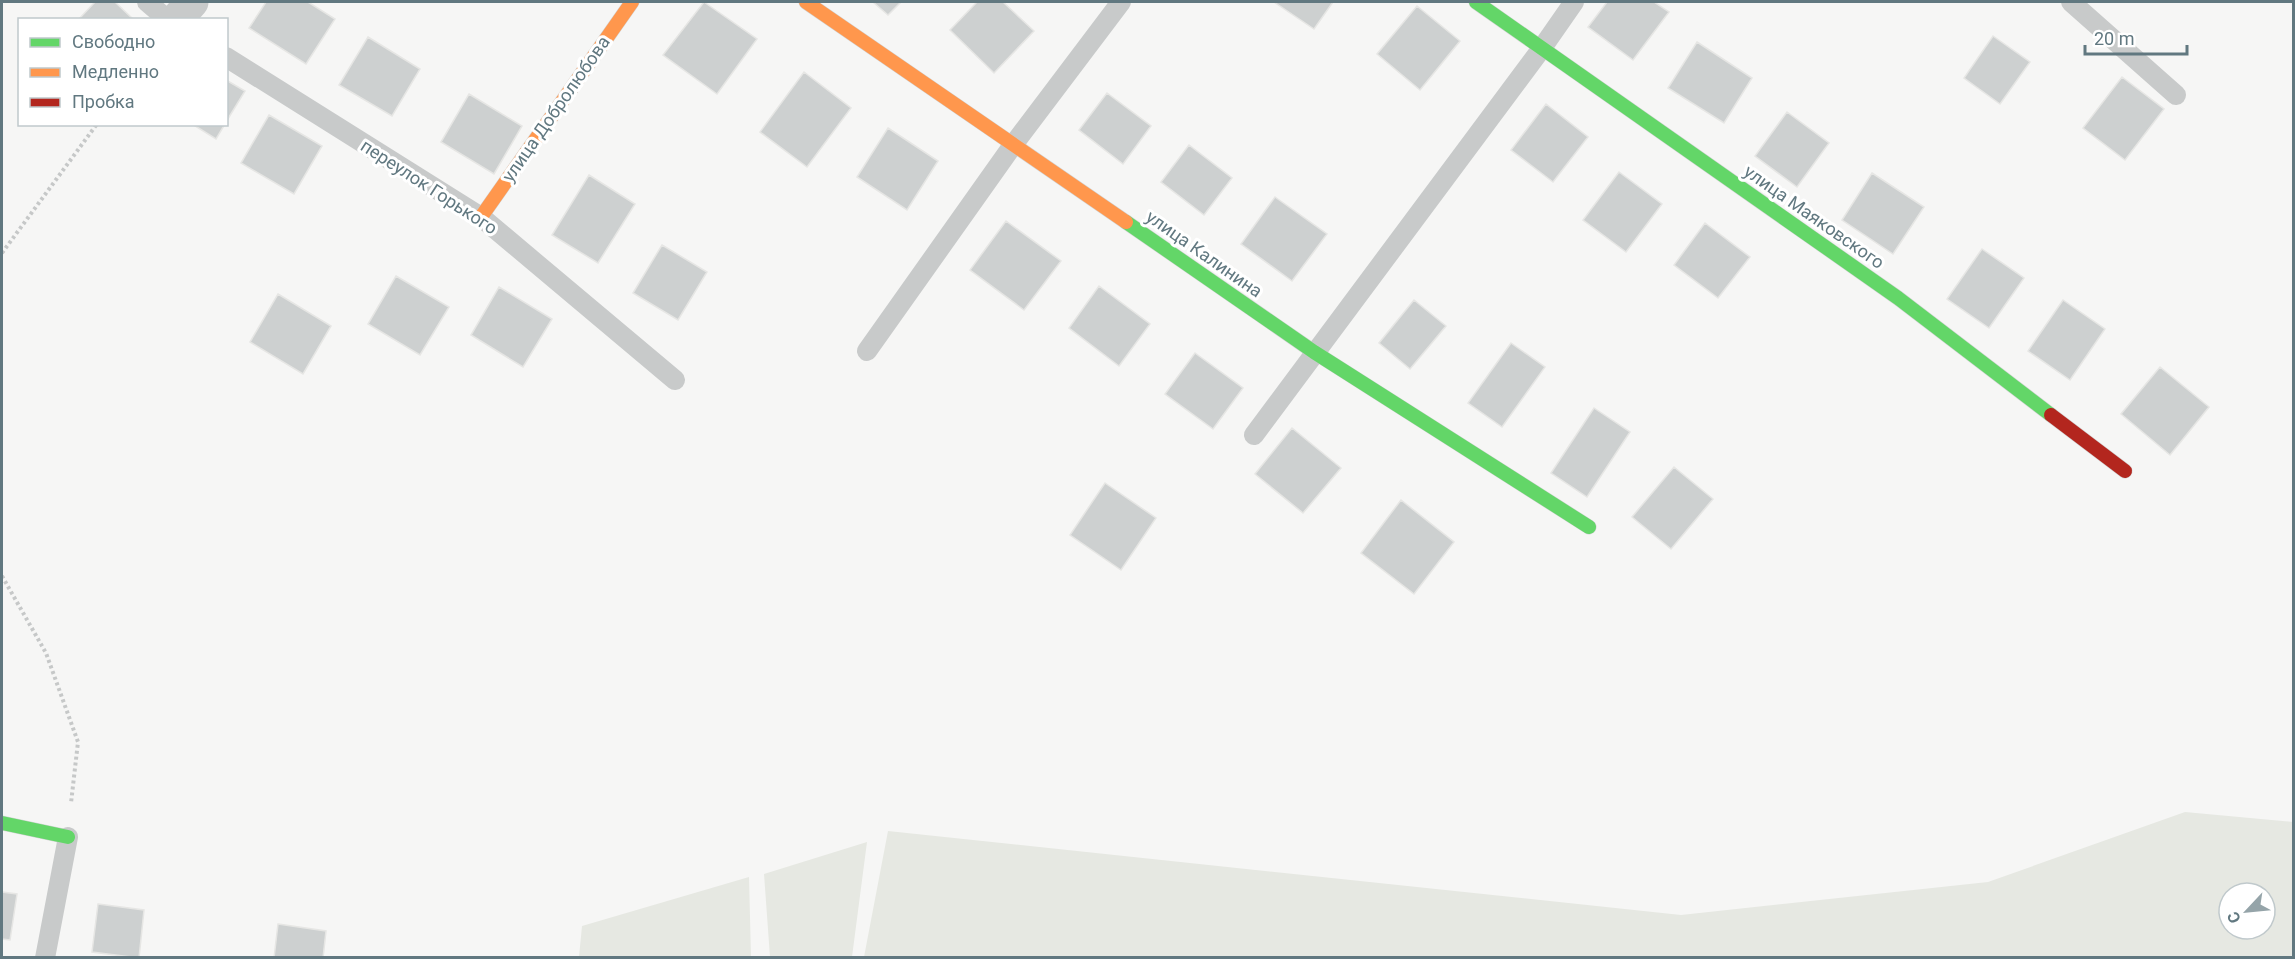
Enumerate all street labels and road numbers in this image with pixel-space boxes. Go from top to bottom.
street label: улица Добролюбова [497,32,614,186]
street label: переулок Горького [357,135,501,239]
street label: улица Маяковского [1740,160,1888,273]
street label: улица Калинина [1142,206,1266,301]

